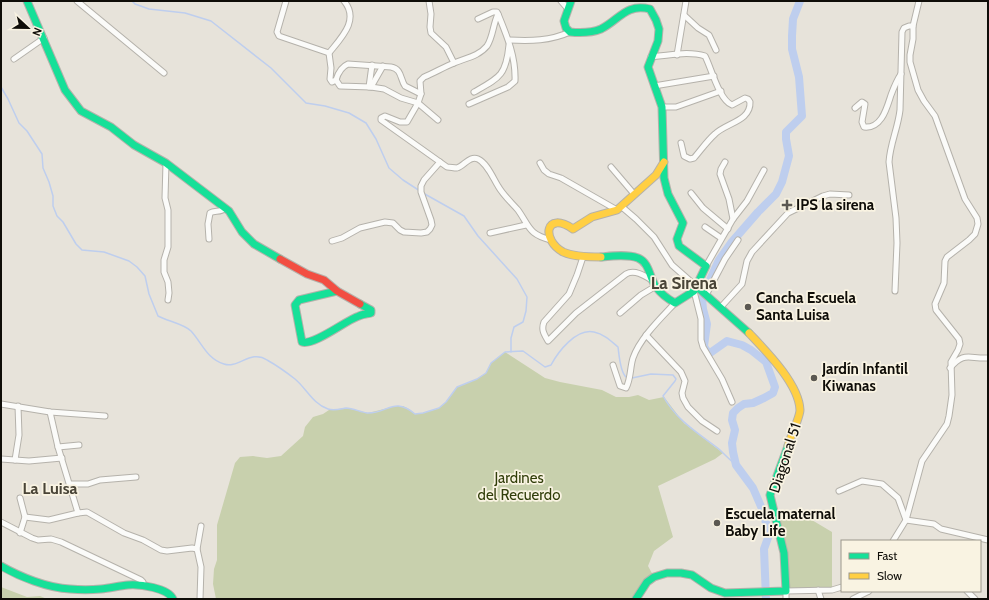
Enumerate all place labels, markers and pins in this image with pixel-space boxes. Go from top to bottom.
place label: IPS la sirena [796,196,875,214]
marker: IPS la sirena [781,199,793,211]
place label: Cancha Escuela Santa Luisa [756,289,856,324]
marker: Cancha Escuela Santa Luisa [743,302,753,312]
place label: Jardín Infantil Kiwanas [821,360,908,395]
marker: Jardín Infantil Kiwanas [809,373,819,383]
place label: Escuela maternal Baby Life [725,505,835,540]
marker: Escuela maternal Baby Life [712,518,722,528]

